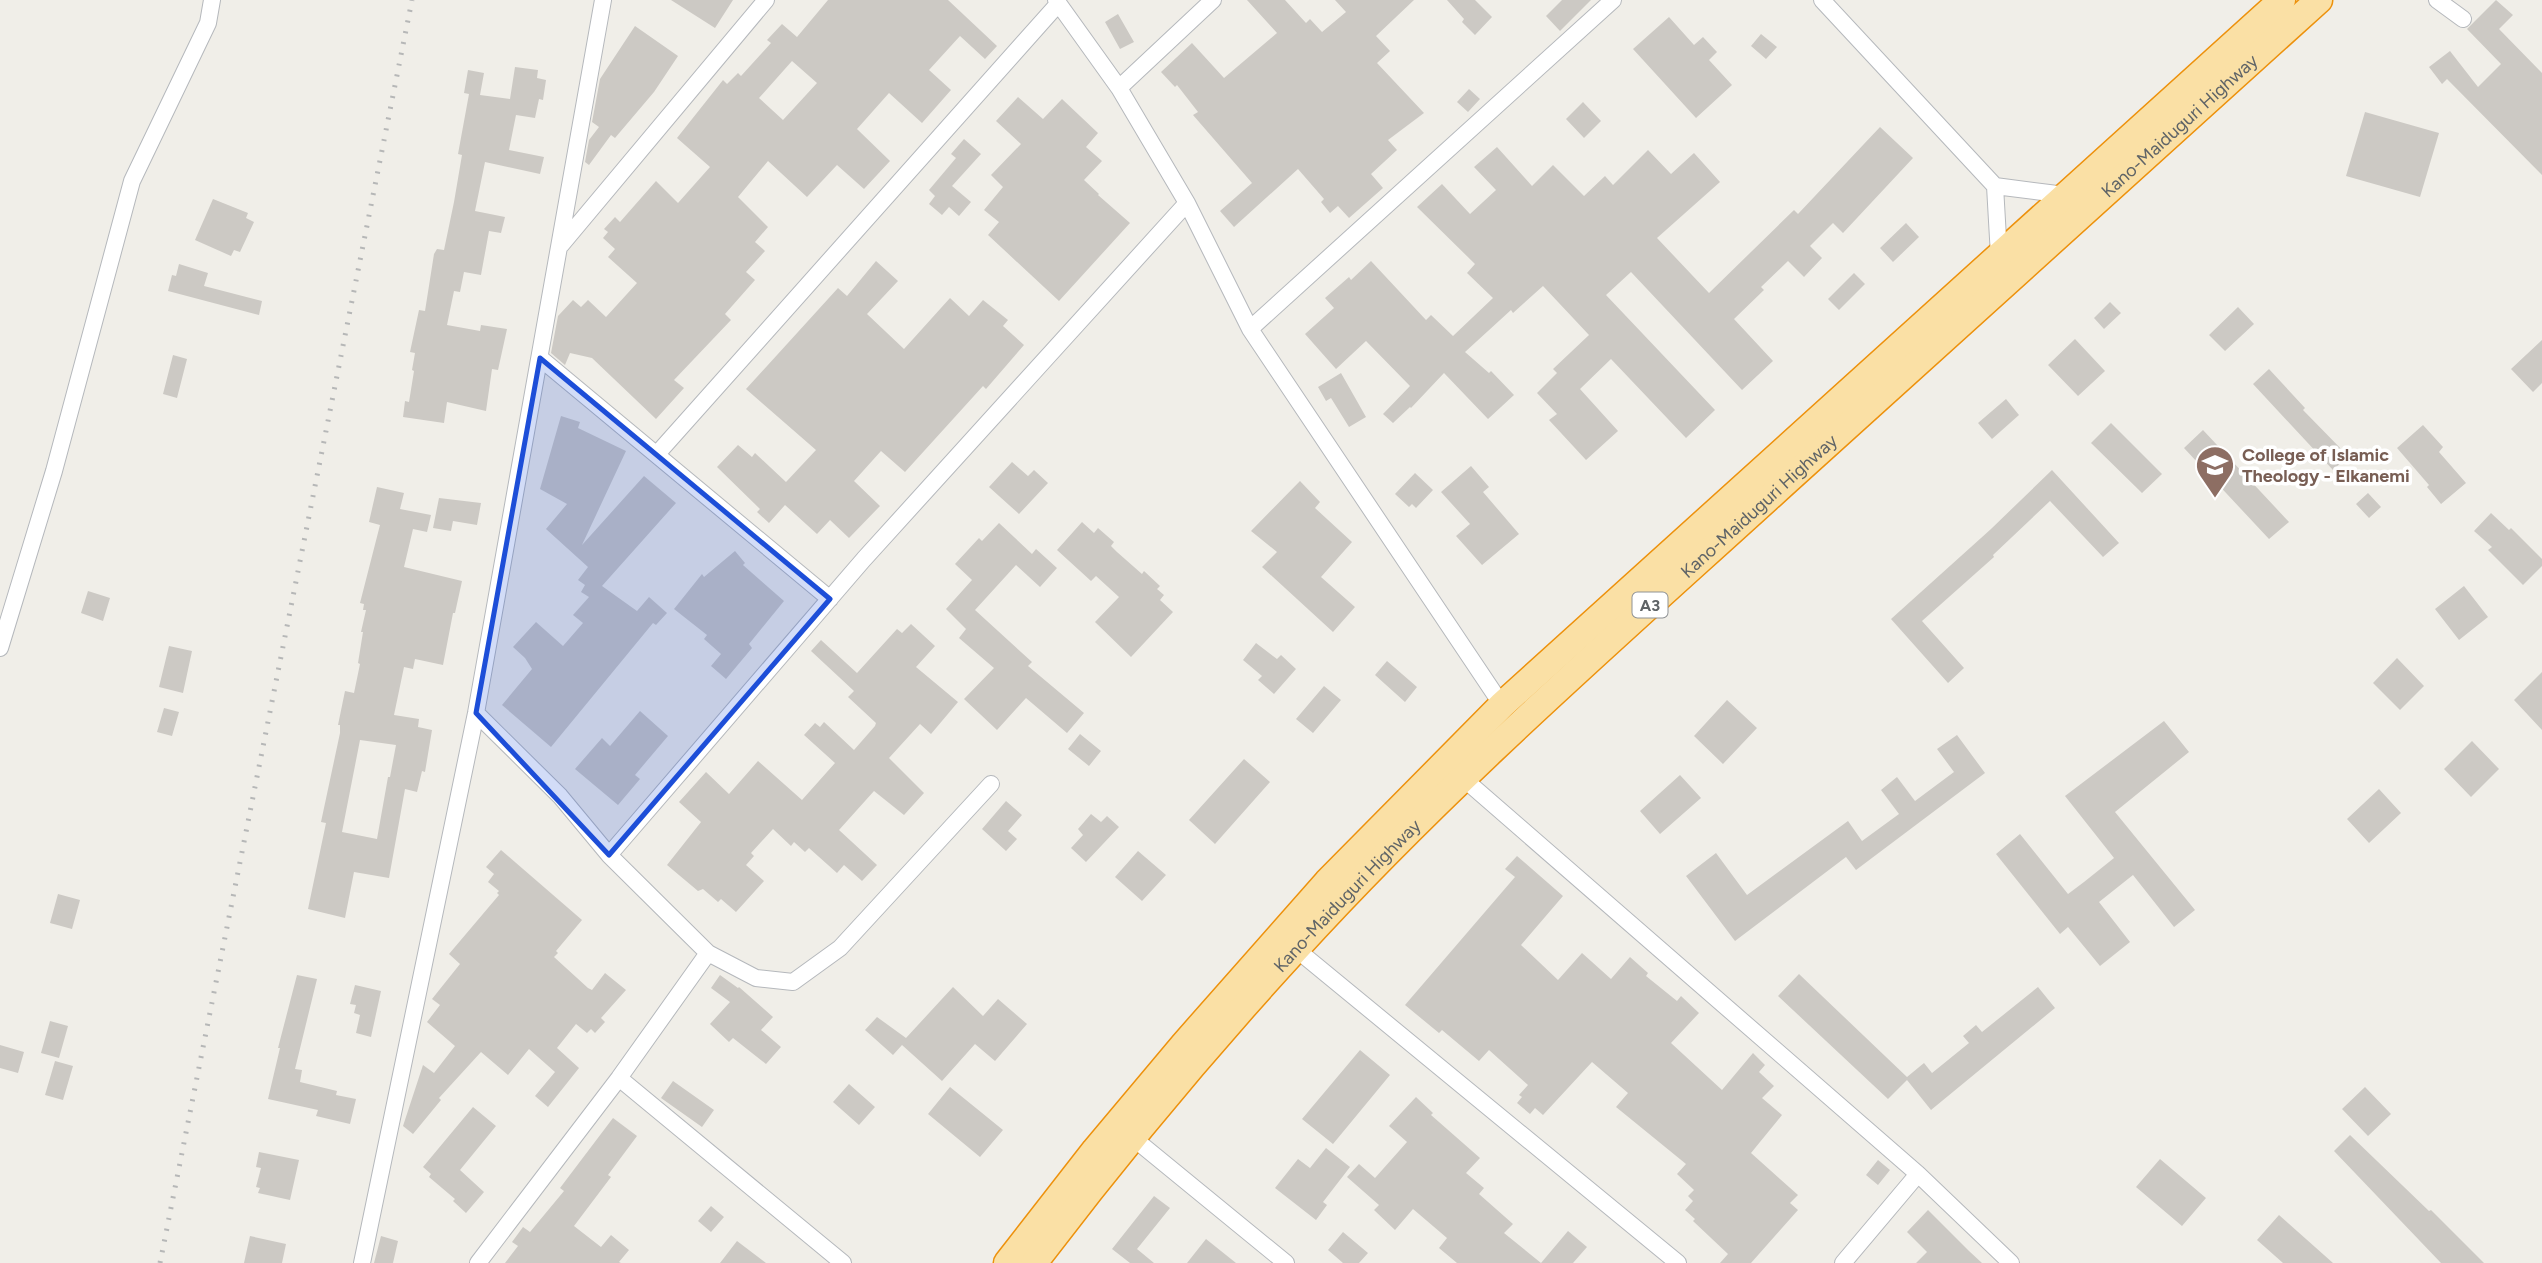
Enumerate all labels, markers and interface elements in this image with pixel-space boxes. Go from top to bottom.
street label: Kano-Maiduguri Highway [2097,49,2263,202]
street label: Kano-Maiduguri Highway [1676,430,1842,583]
school or university icon: College of Islamic Theology - Elkanemi [2194,444,2236,499]
place label: College of Islamic Theology - Elkanemi [2242,444,2410,487]
road number: A3 [1632,592,1668,618]
street label: Kano-Maiduguri Highway [1269,814,1426,977]

